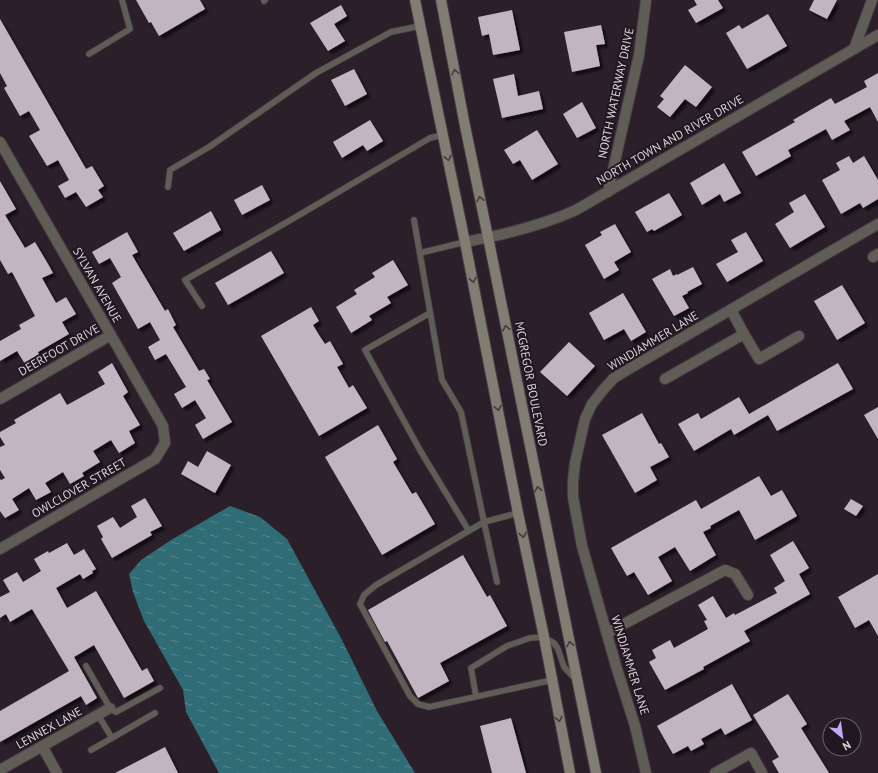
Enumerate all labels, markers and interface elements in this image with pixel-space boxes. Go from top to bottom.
street label: NORTH WATERWAY DRIVE [594,26,637,160]
one-way arrow [451,69,459,75]
street label: NORTH TOWN AND RIVER DRIVE [594,91,746,188]
one-way arrow [443,154,452,161]
one-way arrow [477,196,485,202]
street label: SYLVAN AVENUE [70,245,125,325]
one-way arrow [468,277,477,283]
street label: WINDJAMMER LANE [605,308,701,374]
street label: DEERFOOT DRIVE [16,320,102,379]
street label: MCGREGOR BOULEVARD [512,320,551,448]
one-way arrow [503,325,511,332]
one-way arrow [493,405,501,411]
street label: OWLCLOVER STREET [29,454,129,521]
one-way arrow [535,486,543,492]
one-way arrow [518,532,526,539]
street label: WINDJAMMER LANE [608,613,653,717]
one-way arrow [567,641,575,647]
street label: LENNEX LANE [13,703,84,752]
one-way arrow [554,716,563,722]
north arrow [822,717,862,757]
text: N [840,738,853,754]

